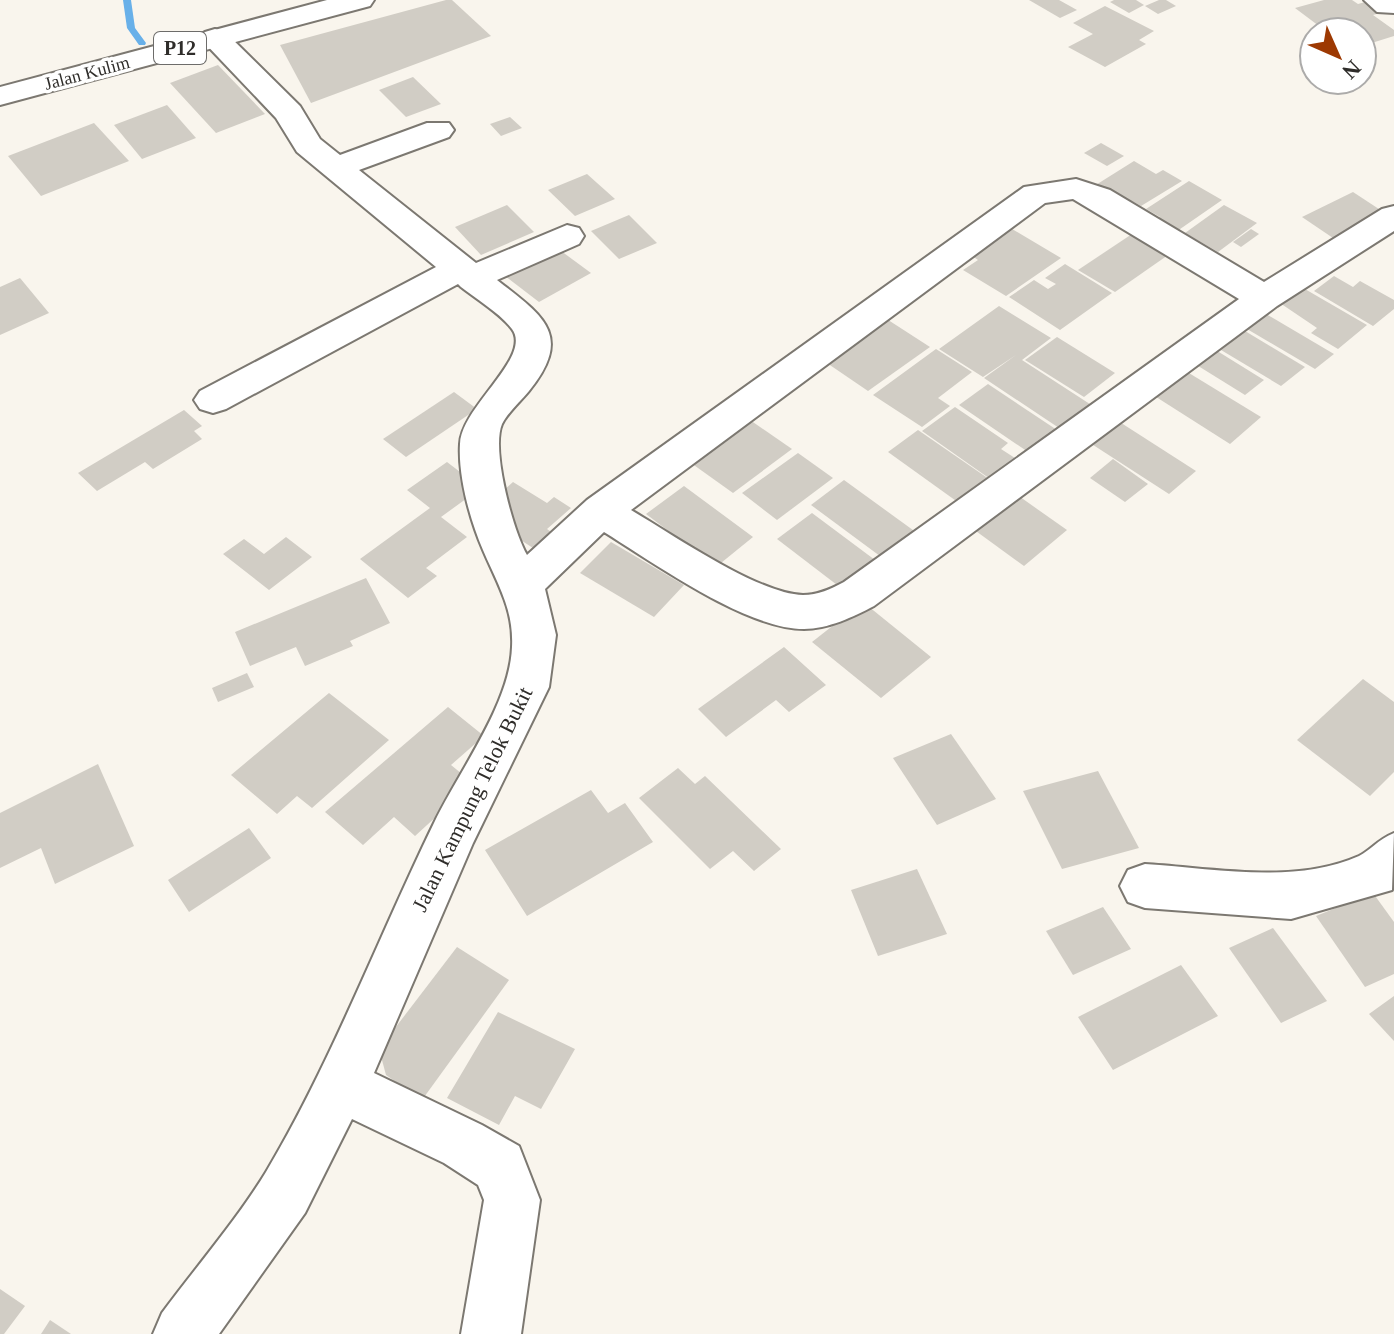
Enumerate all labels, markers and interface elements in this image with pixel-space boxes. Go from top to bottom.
north arrow [1298,16,1378,96]
road number: P12 [154,32,206,64]
street label: Jalan Kulim [42,52,132,94]
text: N [1337,55,1366,84]
street label: Jalan Kampung Telok Bukit [407,683,537,915]

